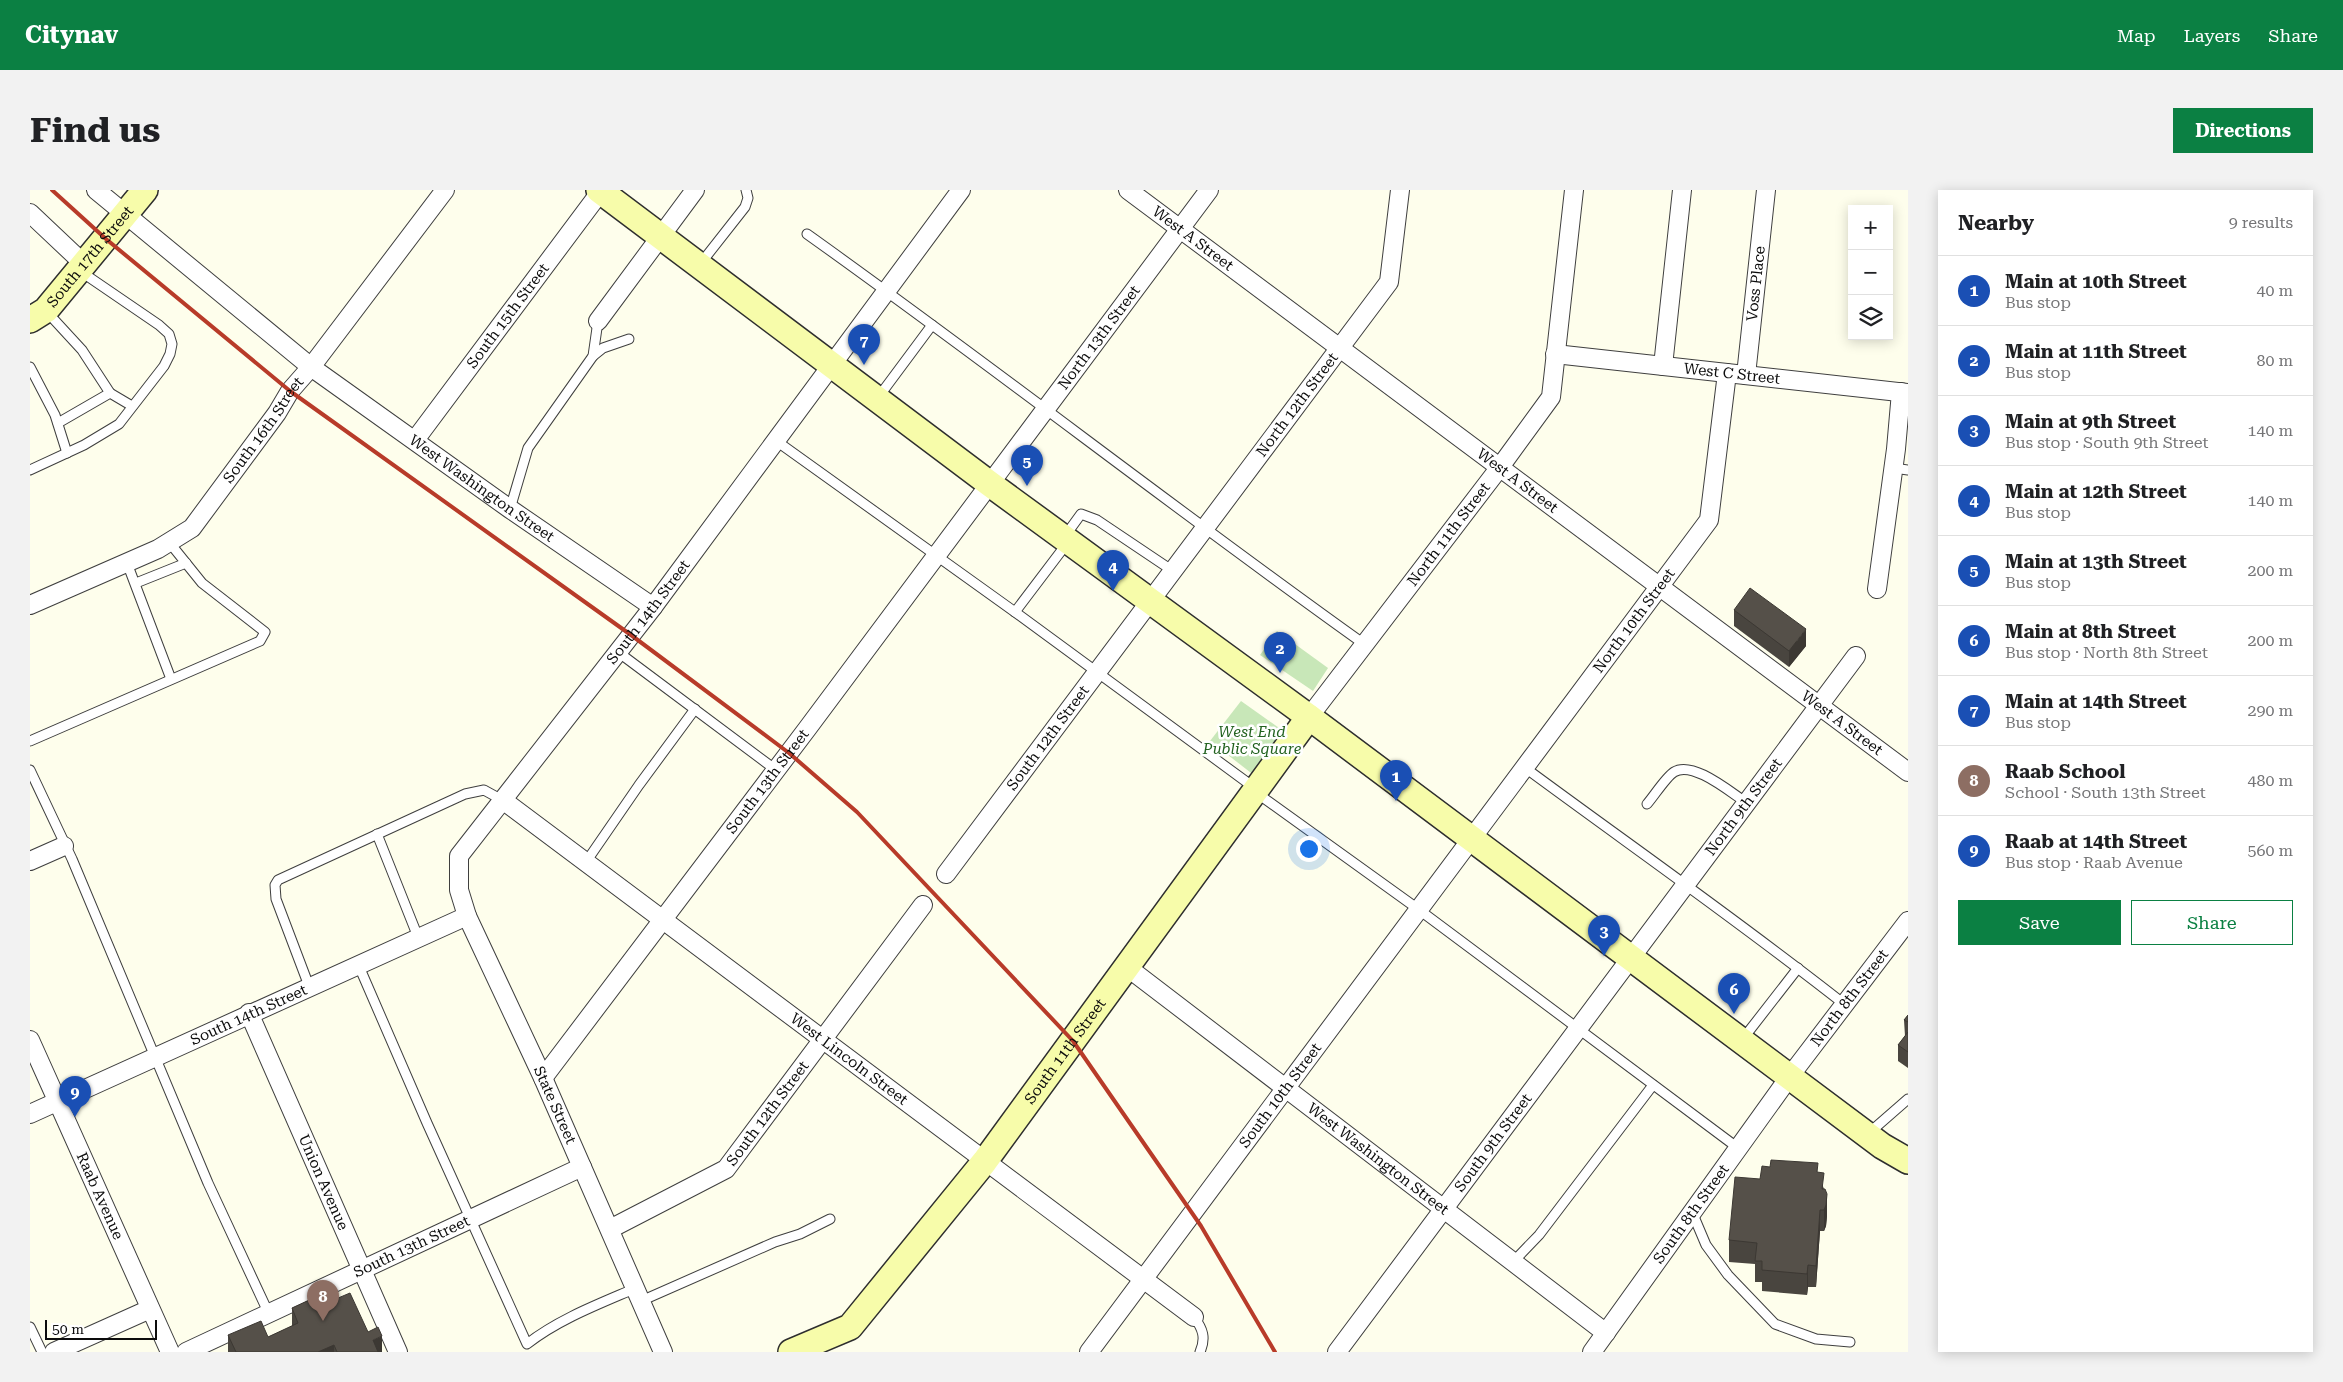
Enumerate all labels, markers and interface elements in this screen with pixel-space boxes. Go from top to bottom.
text: Citynav [25,21,118,49]
text: Map [2117,25,2156,46]
text: Layers [2184,25,2240,46]
text: Share [2268,25,2318,46]
button: Directions [2173,108,2313,153]
text: Find us [30,110,160,151]
street label: South 17th Street [43,202,137,311]
street label: West A Street [1149,202,1237,275]
map controls [1848,205,1893,340]
button: + [1848,205,1893,250]
text: Nearby [1958,211,2034,235]
text: 9 results [2229,213,2293,232]
street label: Voss Place [1743,245,1769,322]
button: − [1848,250,1893,295]
street label: South 15th Street [463,260,553,372]
text: Main at 10th Street [2005,270,2187,293]
street label: North 13th Street [1054,281,1144,393]
text: 1 [1970,281,1978,300]
text: 40 m [2256,281,2293,300]
text: Bus stop [2005,293,2071,312]
button: layers [1848,295,1893,340]
pin: 7 [848,324,880,365]
text: Main at 11th Street [2005,340,2187,363]
street label: North 12th Street [1252,349,1342,460]
text: 2 [1970,351,1978,370]
text: 80 m [2256,351,2293,370]
street label: West C Street [1683,359,1782,388]
text: Bus stop [2005,363,2071,382]
street label: South 16th Street [219,373,308,487]
text: Main at 9th Street [2005,410,2176,433]
text: 3 [1970,421,1978,440]
text: 140 m [2247,421,2293,440]
street label: West Washington Street [406,431,558,546]
text: Bus stop · South 9th Street [2005,433,2209,452]
street label: West A Street [1473,444,1562,517]
pin: 5 [1011,445,1043,486]
street label: North 11th Street [1403,479,1494,590]
text: Main at 12th Street [2005,480,2187,503]
text: 4 [1970,491,1978,510]
text: 140 m [2247,491,2293,510]
text: Bus stop [2005,503,2071,522]
pin: 4 [1097,550,1129,591]
text: Main at 13th Street [2005,550,2187,573]
street label: South 14th Street [603,556,694,668]
text: 5 [1970,561,1978,580]
text: 200 m [2247,561,2293,580]
street label: North 10th Street [1589,565,1679,676]
text: Bus stop [2005,573,2071,592]
text: Main at 8th Street [2005,620,2176,643]
text: 6 [1970,631,1978,650]
text: 200 m [2247,631,2293,650]
pin: 2 [1264,632,1296,673]
text: Bus stop · North 8th Street [2005,643,2208,662]
street label: South 12th Street [1003,682,1093,794]
street label: West A Street [1798,687,1887,759]
text: Main at 14th Street [2005,690,2187,713]
text: 7 [1970,701,1978,720]
text: 290 m [2247,701,2293,720]
text: Bus stop [2005,713,2071,732]
park label: West End Public Square [1202,723,1302,758]
street label: South 13th Street [722,725,813,837]
street label: North 9th Street [1701,754,1786,859]
pin: 1 [1380,760,1412,801]
text: Raab School [2005,760,2126,783]
text: 8 [1970,771,1978,790]
text: 480 m [2247,771,2293,790]
text: School · South 13th Street [2005,783,2206,802]
text: Raab at 14th Street [2005,830,2187,853]
your location [1296,836,1322,862]
text: 9 [1970,841,1978,860]
text: 560 m [2247,841,2293,860]
text: Bus stop · Raab Avenue [2005,853,2183,872]
button: Save [1958,900,2121,945]
button: Share [2131,900,2293,945]
pin: 3 [1588,915,1620,956]
street label: North 8th Street [1807,945,1892,1050]
pin: 6 [1718,973,1750,1014]
street label: South 14th Street [187,981,310,1049]
street label: South 11th Street [1021,995,1110,1107]
street label: West Lincoln Street [787,1009,912,1109]
street label: South 10th Street [1235,1039,1325,1151]
street label: South 12th Street [723,1057,813,1169]
street label: State Street [530,1063,580,1147]
pin: 9 [59,1076,91,1117]
street label: South 9th Street [1451,1090,1536,1195]
street label: West Washington Street [1304,1099,1453,1219]
street label: Union Avenue [295,1132,352,1233]
street label: Raab Avenue [73,1150,127,1242]
street label: South 8th Street [1649,1160,1733,1267]
street label: South 13th Street [351,1212,473,1281]
pin: 8 [307,1280,339,1321]
scale bar [45,1317,158,1340]
text: 50 m [52,1321,84,1337]

